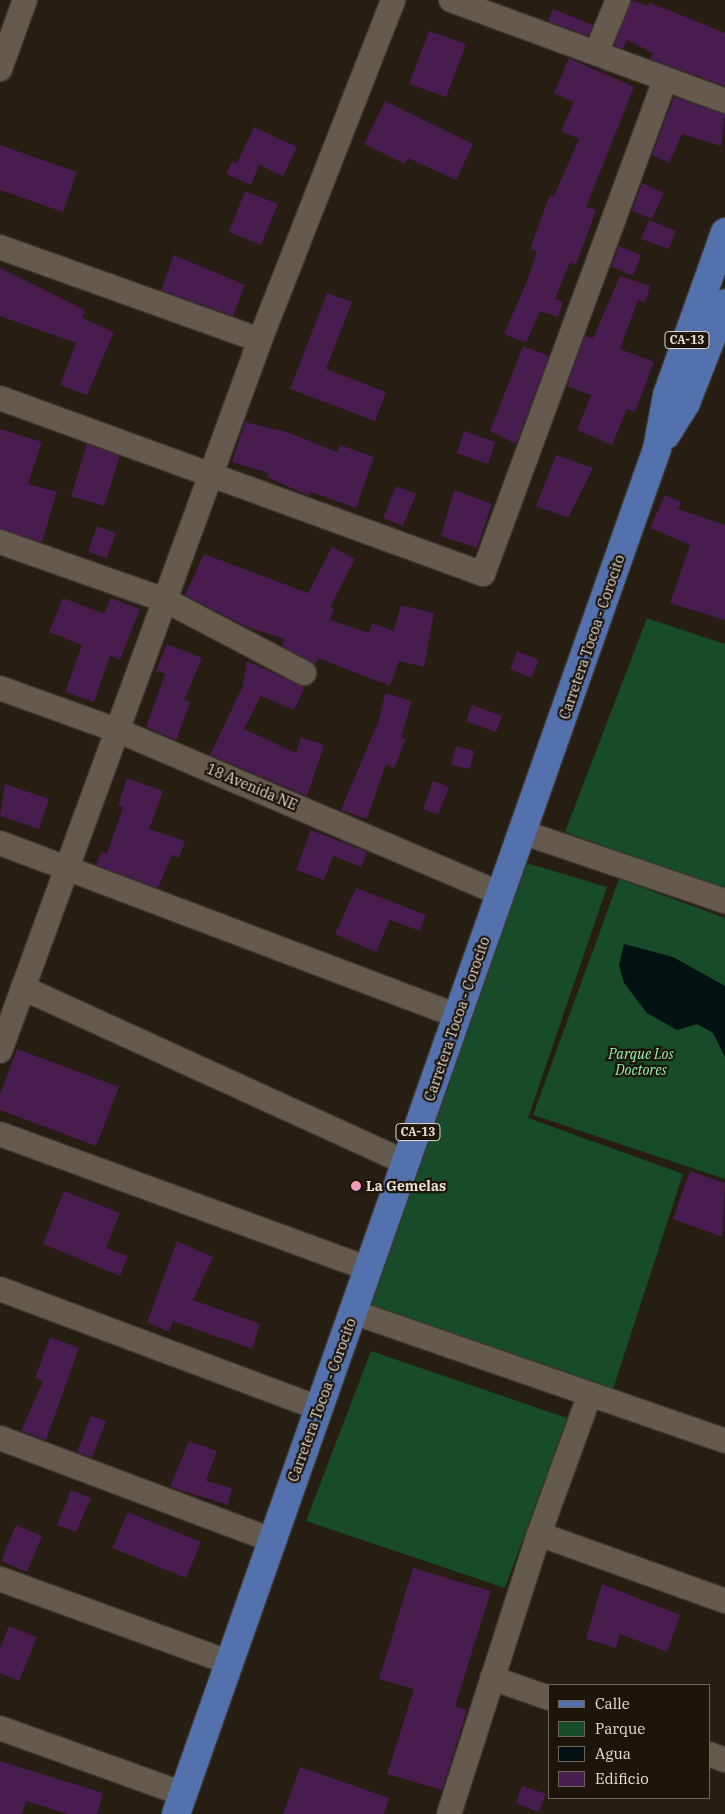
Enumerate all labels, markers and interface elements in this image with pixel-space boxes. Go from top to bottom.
road number: CA-13 [663,330,711,350]
street label: Carretera Tocoa - Corocito [556,553,628,721]
street label: 18 Avenida NE [204,760,300,814]
street label: Carretera Tocoa - Corocito [421,935,493,1103]
park label: Parque Los Doctores [608,1046,674,1078]
road number: CA-13 [394,1122,442,1142]
place label: La Gemelas [366,1178,446,1194]
marker: La Gemelas [350,1180,362,1192]
street label: Carretera Tocoa - Corocito [285,1316,359,1484]
legend [548,1684,710,1799]
text: Calle [595,1694,630,1713]
text: Parque [595,1719,645,1738]
text: Agua [595,1744,631,1763]
text: Edificio [595,1769,649,1788]

